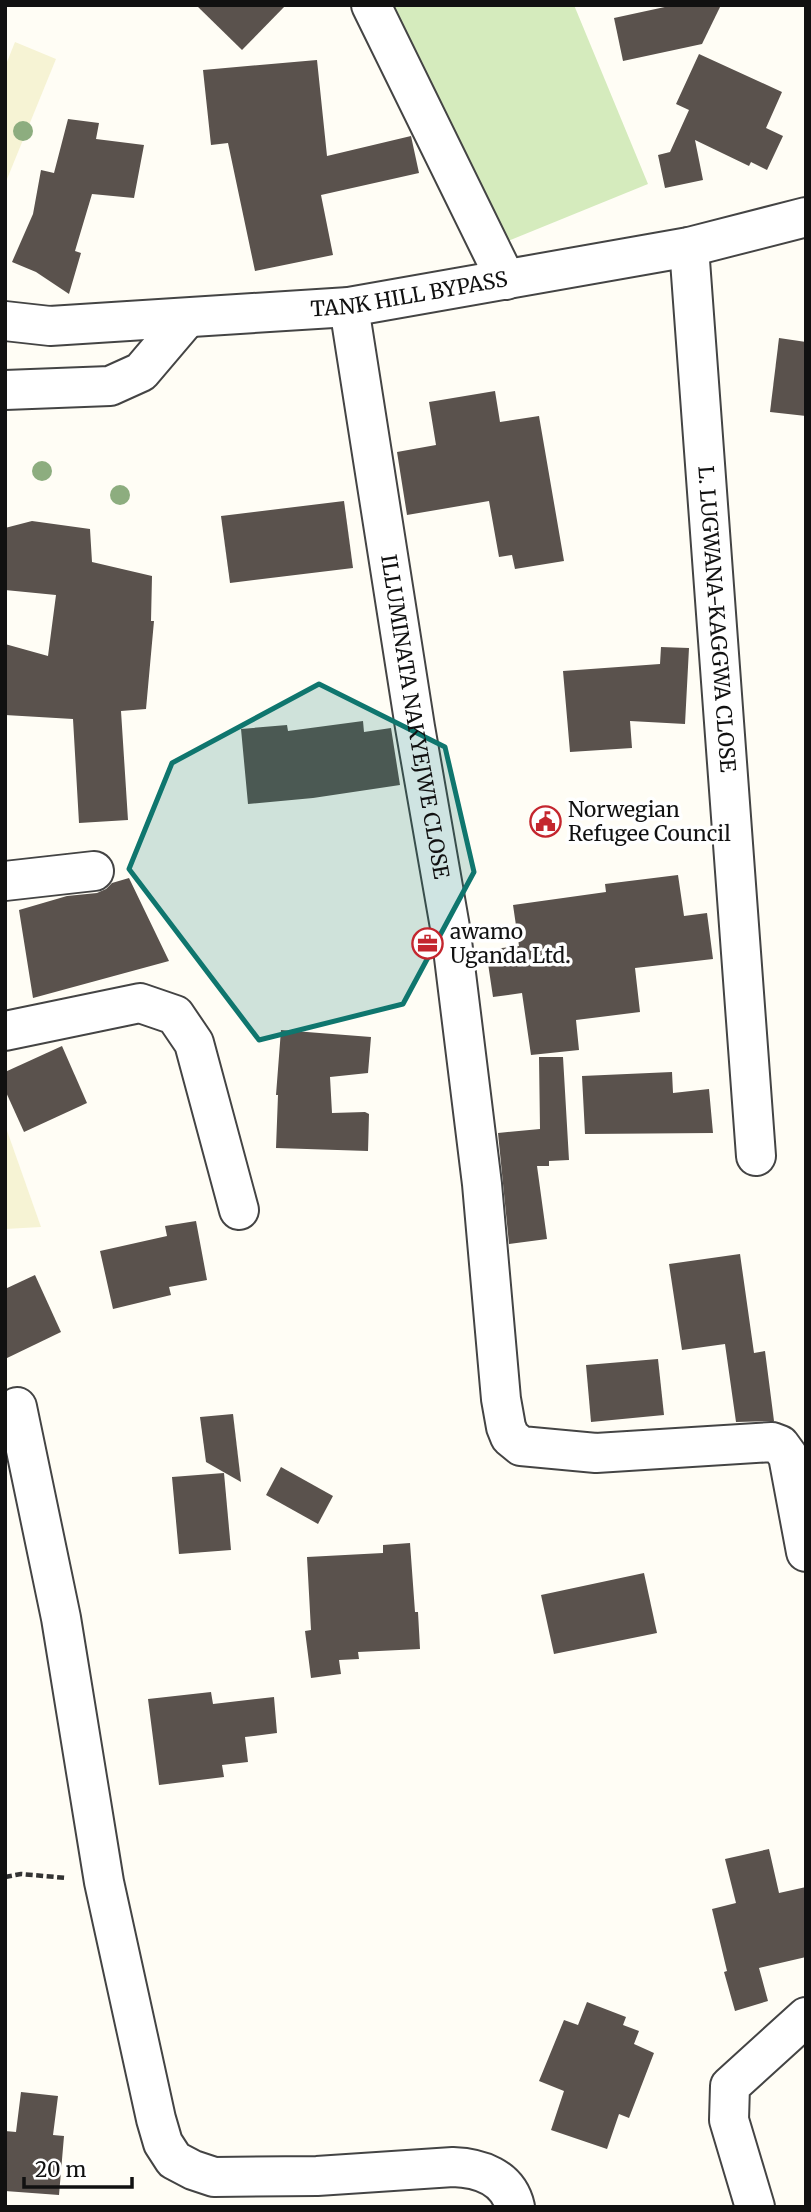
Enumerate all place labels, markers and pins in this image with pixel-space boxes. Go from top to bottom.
place label: Norwegian Refugee Council [568,796,731,847]
public building icon: Norwegian Refugee Council [528,805,562,839]
place label: awamo Uganda Ltd. [450,918,570,969]
office icon: awamo Uganda Ltd. [410,927,444,961]

